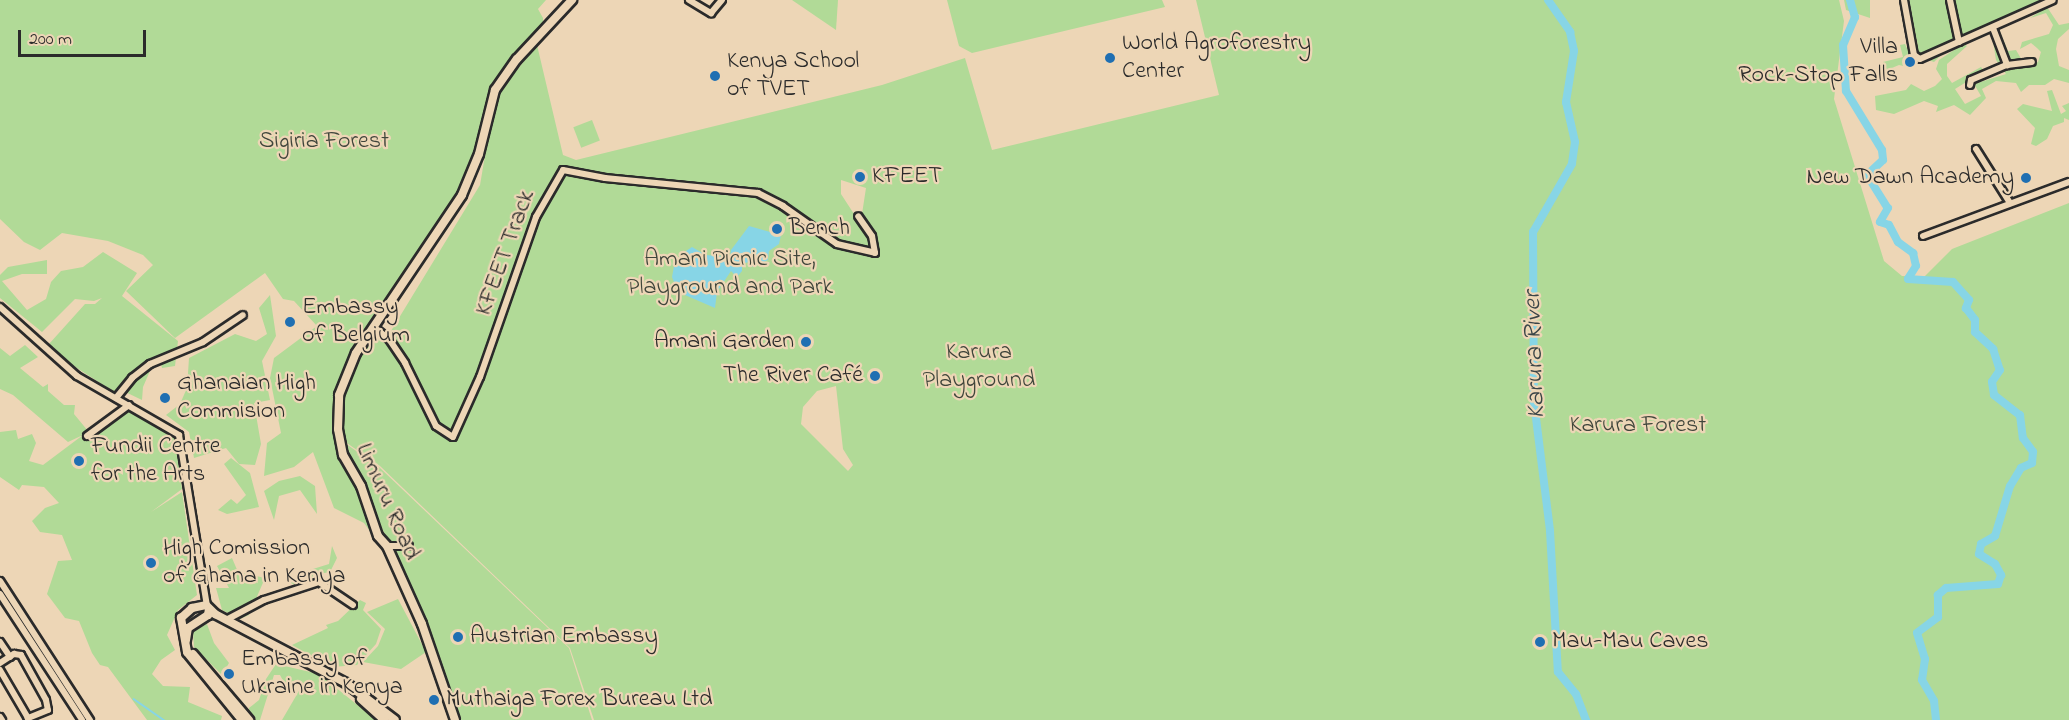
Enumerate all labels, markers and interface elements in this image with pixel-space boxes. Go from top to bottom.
scale bar [21,18,148,56]
text: 200 m [29,27,72,53]
place label: World Agroforestry Center [1122,30,1311,86]
place label: Villa Rock-Stop Falls [1738,34,1898,90]
place label: Kenya School of TVET [727,48,859,104]
marker: World Agroforestry Center [1103,51,1117,65]
marker: Villa Rock-Stop Falls [1903,55,1917,69]
marker: Kenya School of TVET [708,69,722,83]
park label: Sigiria Forest [259,128,389,156]
place label: KFEET [872,163,942,191]
place label: New Dawn Academy [1807,164,2014,192]
marker: KFEET [853,170,867,184]
marker: New Dawn Academy [2019,171,2033,185]
street label: KFEET Track [470,186,542,320]
place label: Bench [789,215,850,243]
marker: Bench [770,222,784,236]
park label: Amani Picnic Site, Playground and Park [627,246,833,302]
water label: Karura River [1518,291,1554,419]
place label: Embassy of Belgium [302,294,410,350]
marker: Embassy of Belgium [283,315,297,329]
place label: Amani Garden [654,328,794,356]
marker: Amani Garden [799,335,813,349]
park label: Karura Playground [923,339,1035,395]
place label: The River Café [723,362,863,390]
marker: The River Café [868,369,882,383]
place label: Ghanaian High Commision [177,370,316,426]
marker: Ghanaian High Commision [158,391,172,405]
park label: Karura Forest [1570,412,1706,440]
place label: Fundii Centre for the Arts [91,433,221,489]
street label: Limuru Road [348,439,426,565]
marker: Fundii Centre for the Arts [72,454,86,468]
place label: High Comission of Ghana in Kenya [163,535,345,591]
marker: High Comission of Ghana in Kenya [144,556,158,570]
place label: Austrian Embassy [470,623,658,651]
place label: Mau-Mau Caves [1552,628,1708,656]
marker: Austrian Embassy [451,630,465,644]
marker: Mau-Mau Caves [1533,635,1547,649]
place label: Embassy of Ukraine in Kenya [241,646,403,702]
marker: Embassy of Ukraine in Kenya [222,667,236,681]
place label: Muthaiga Forex Bureau Ltd [446,686,713,714]
marker: Muthaiga Forex Bureau Ltd [427,693,441,707]

